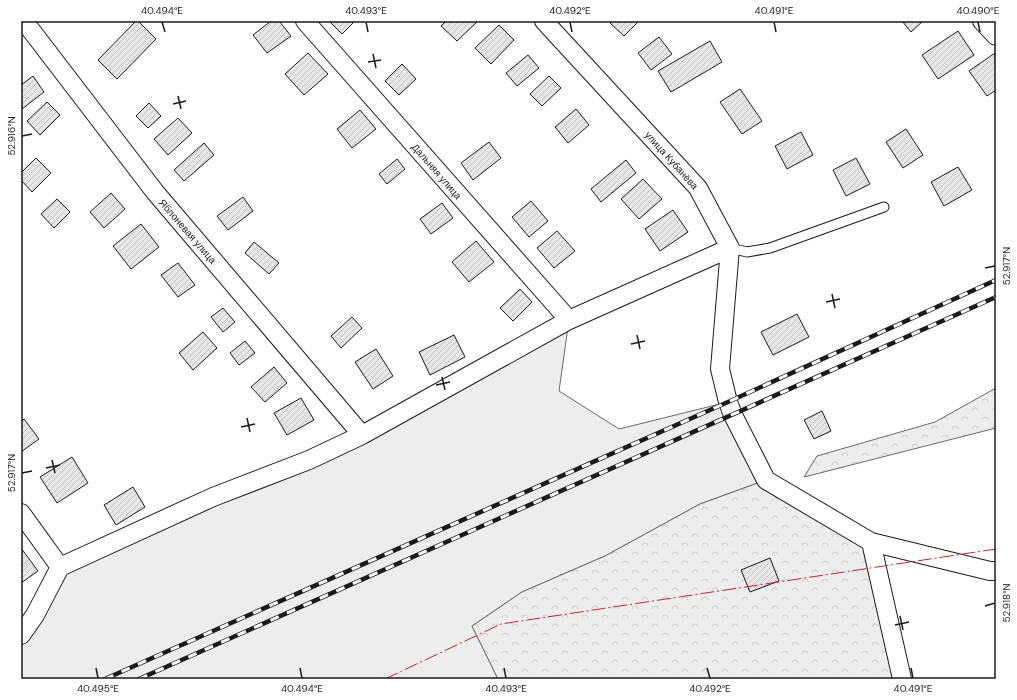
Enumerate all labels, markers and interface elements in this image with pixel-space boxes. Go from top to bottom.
text: 40.494°E [141,4,183,17]
text: 40.493°E [345,4,387,17]
text: 40.492°E [549,4,591,17]
text: 40.491°E [755,4,794,17]
text: 40.490°E [957,4,1000,17]
text: 52.916°N [5,116,18,156]
street label: улица Кубанёва [642,128,702,193]
street label: Дальняя улица [409,141,465,202]
street label: Яблоневая улица [156,196,220,267]
text: 52.917°N [1000,247,1013,285]
text: 52.917°N [5,454,18,492]
text: 52.918°N [1000,583,1013,623]
text: 40.495°E [77,682,119,695]
text: 40.494°E [281,682,323,695]
text: 40.493°E [485,682,527,695]
text: 40.492°E [689,682,731,695]
text: 40.491°E [894,682,933,695]

